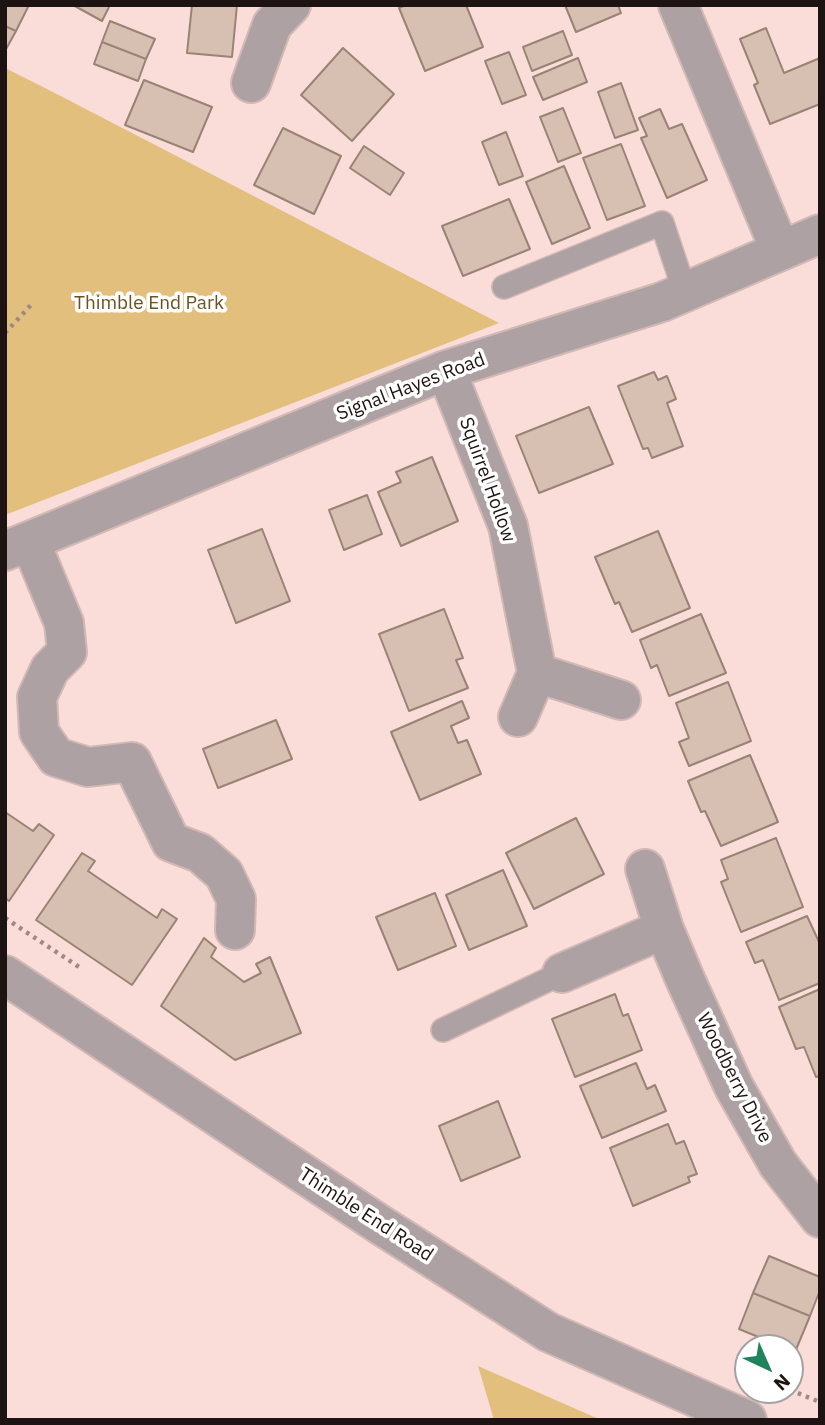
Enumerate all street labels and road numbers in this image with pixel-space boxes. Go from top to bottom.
street label: Signal Hayes Road [334,348,488,426]
street label: Squirrel Hollow [454,415,520,545]
street label: Woodberry Drive [691,1009,777,1147]
street label: Thimble End Road [295,1163,437,1267]

